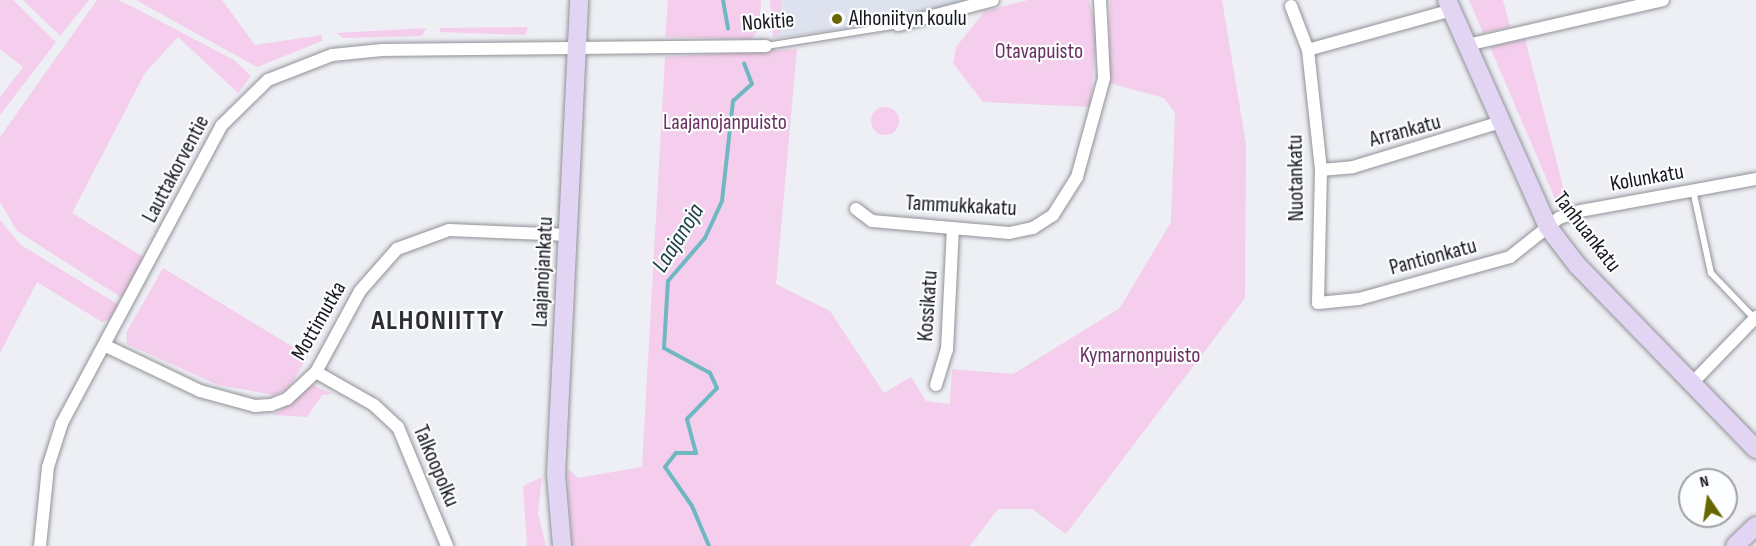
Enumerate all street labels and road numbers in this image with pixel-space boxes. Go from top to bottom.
street label: Nokitie [741,7,795,37]
street label: Arrankatu [1366,109,1444,153]
street label: Lauttakorventie [137,111,215,227]
street label: Nuotankatu [1282,134,1310,222]
street label: Kolunkatu [1608,159,1686,197]
street label: Tanhuankatu [1547,187,1627,277]
street label: Tammukkakatu [905,190,1017,222]
street label: Laajanojankatu [527,216,559,328]
street label: Pantionkatu [1387,233,1479,281]
street label: Kossikatu [912,270,944,342]
street label: Mottimutka [286,277,352,365]
street label: Talkoopolku [407,421,465,511]

